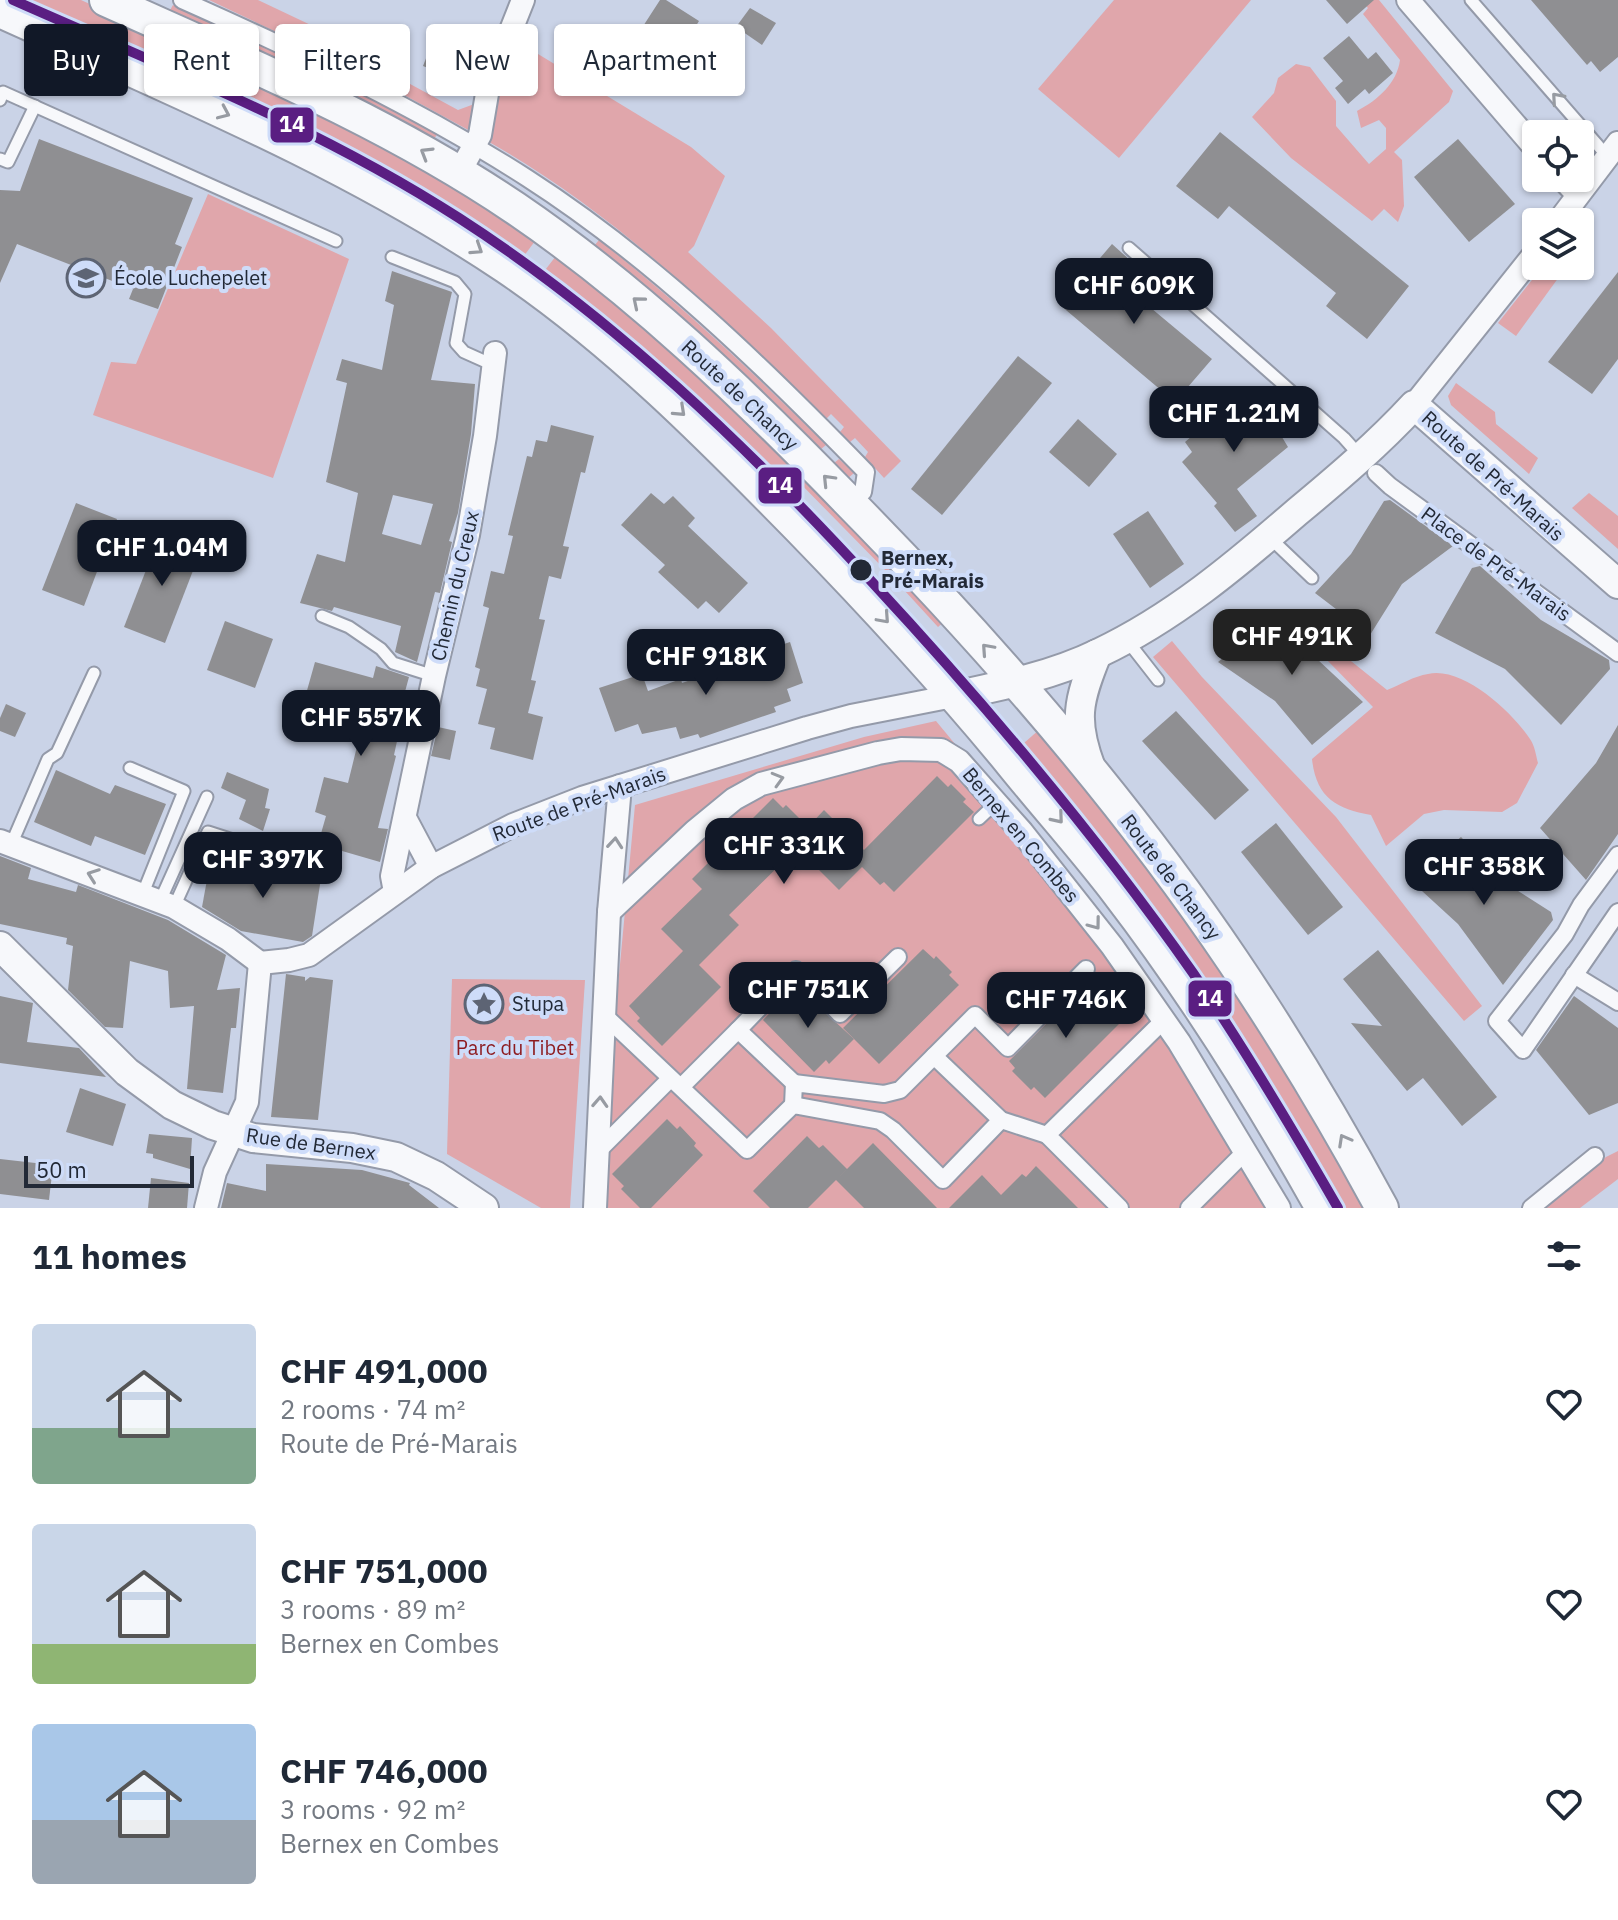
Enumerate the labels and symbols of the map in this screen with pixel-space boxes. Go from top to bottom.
one-way arrow [1552,93,1567,108]
one-way arrow [216,103,230,119]
line badge: 14 [269,106,315,144]
text: 14 [279,109,305,138]
one-way arrow [420,147,435,163]
one-way arrow [469,239,483,254]
school or university icon: École Luchepelet [65,257,107,299]
pin: CHF 609K [1051,258,1217,326]
place label: École Luchepelet [114,264,267,291]
one-way arrow [633,297,648,312]
street label: Route de Chancy [676,333,805,456]
pin: CHF 1.21M [1142,386,1326,454]
one-way arrow [671,402,685,417]
street label: Route de Pré-Marais [1416,404,1570,547]
line badge: 14 [757,466,803,505]
text: 14 [767,470,793,499]
one-way arrow [823,475,837,489]
street label: Place de Pré-Marais [1416,500,1577,627]
street label: Chemin du Creux [424,508,485,664]
pin: CHF 1.04M [70,520,254,588]
place label: Bernex, Pré-Marais [881,544,984,594]
marker: Bernex, Pré-Marais [848,557,874,583]
one-way arrow [874,608,888,623]
pin: CHF 491K [1209,609,1375,677]
pin: CHF 918K [623,629,789,697]
one-way arrow [982,644,996,659]
pin: CHF 557K [278,690,444,758]
street label: Route de Pré-Marais [488,760,669,847]
street label: Bernex en Combes [957,761,1086,908]
one-way arrow [771,772,785,788]
street label: Route de Chancy [1115,808,1228,945]
one-way arrow [1048,809,1063,824]
pin: CHF 331K [701,818,867,886]
pin: CHF 397K [180,832,346,900]
one-way arrow [606,836,623,849]
pin: CHF 358K [1401,839,1567,907]
one-way arrow [87,868,101,885]
one-way arrow [1085,915,1099,930]
pin: CHF 751K [725,962,891,1030]
pin: CHF 746K [983,972,1149,1040]
line badge: 14 [1187,979,1233,1018]
place icon: Stupa [463,983,505,1025]
text: 14 [1197,983,1223,1012]
place label: Stupa [512,990,565,1017]
park label: Parc du Tibet [456,1034,574,1061]
one-way arrow [591,1095,608,1108]
street label: Rue de Bernex [244,1121,378,1166]
one-way arrow [1338,1134,1354,1148]
scale bar [24,1152,194,1188]

